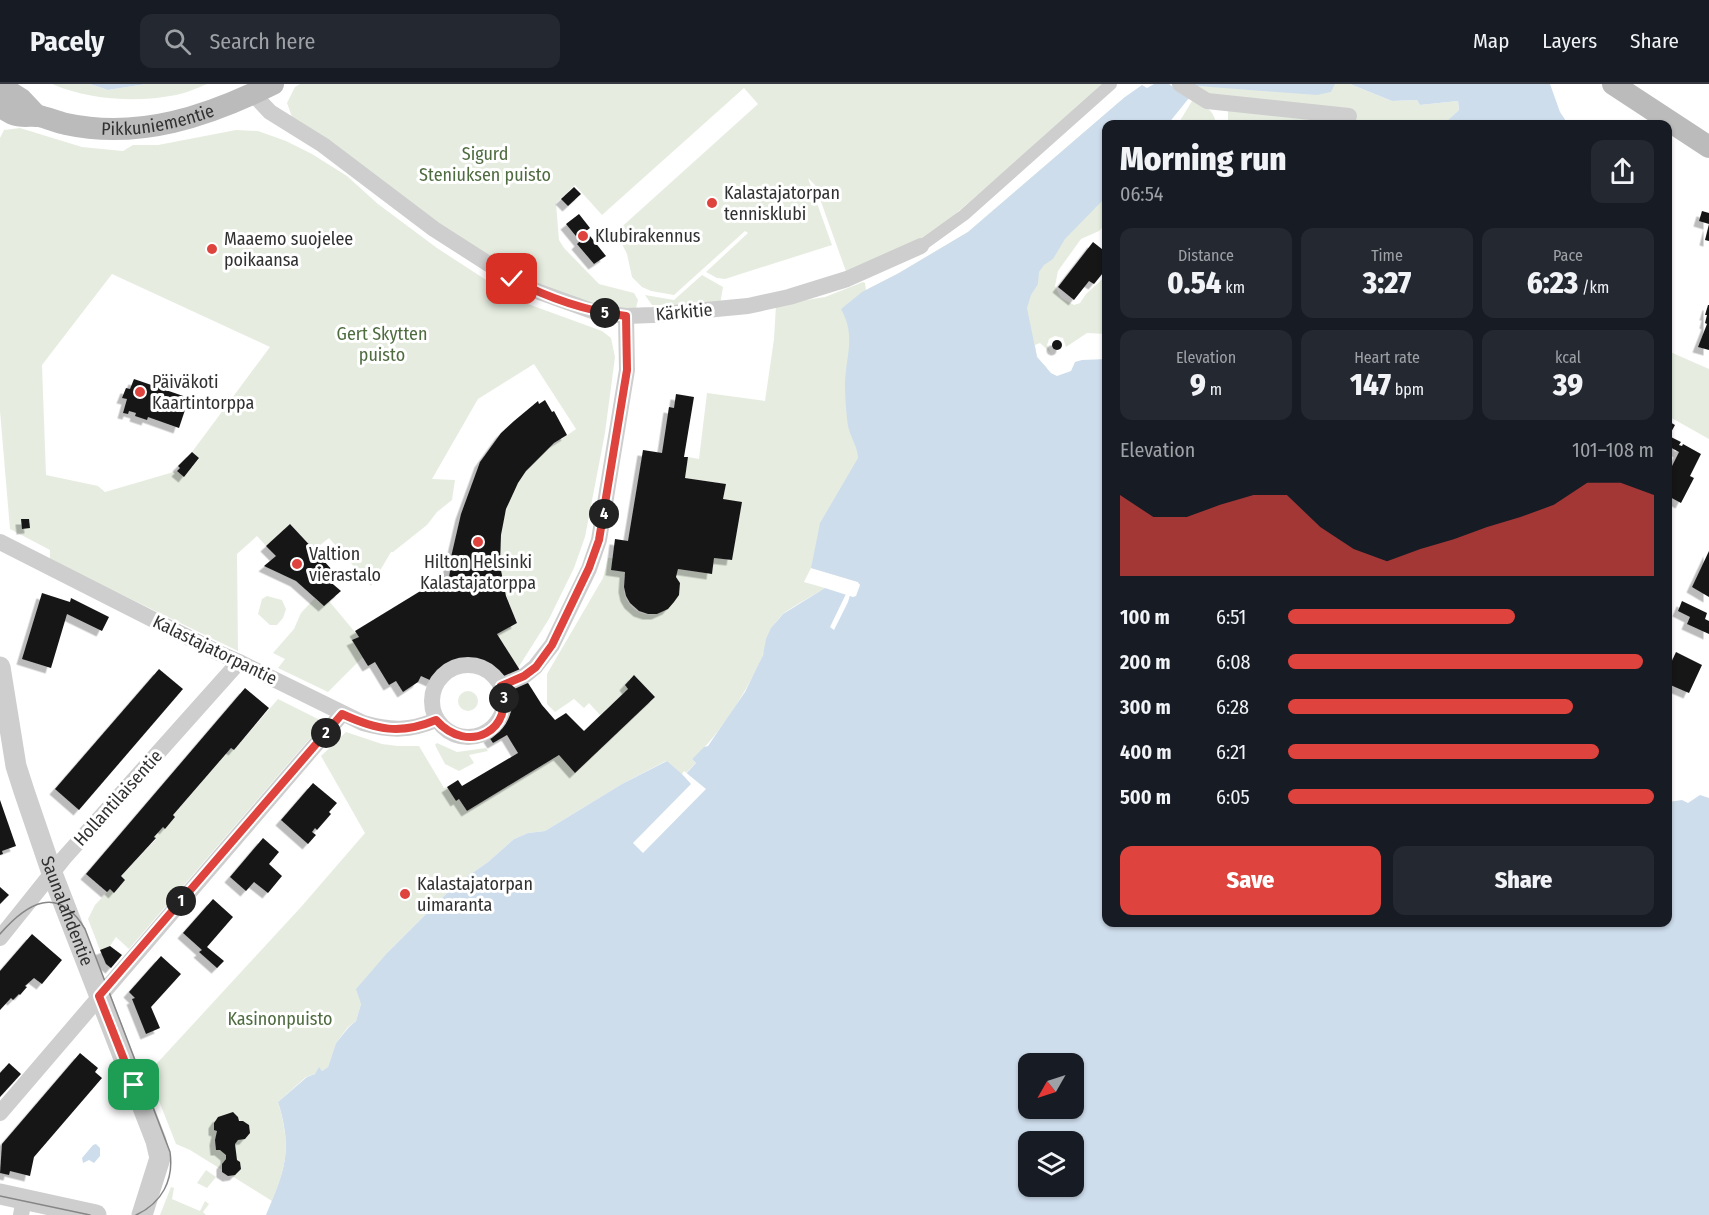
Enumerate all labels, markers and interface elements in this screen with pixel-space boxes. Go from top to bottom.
search box [140,14,560,68]
text: Pacely [30,25,104,58]
icon: search [161,25,194,58]
text: Search here [209,28,315,55]
text: Map [1473,28,1509,54]
text: Layers [1542,28,1597,54]
text: Share [1630,28,1679,54]
street label: Pikkuniementie [101,100,217,140]
text: Morning run [1120,139,1287,179]
button: share [1591,140,1654,203]
park label: Sigurd Steniuksen puisto [419,143,551,186]
place label: Kalastajatorpan tennisklubi [724,182,840,225]
text: 06:54 [1120,182,1164,206]
marker: Kalastajatorpan tennisklubi [705,196,719,210]
place label: Klubirakennus [595,225,701,247]
place label: Maaemo suojelee poikaansa [224,228,353,271]
marker: Klubirakennus [576,229,590,243]
marker: Maaemo suojelee poikaansa [205,242,219,256]
text: Distance [1178,246,1234,265]
text: Time [1371,246,1403,265]
text: Pace [1553,246,1583,265]
pin [486,253,537,304]
icon: check [495,262,528,295]
text: 0.54 [1167,265,1222,301]
text: 3:27 [1363,265,1411,301]
text: 6:23 [1527,265,1578,301]
text: km [1222,278,1245,297]
text: /km [1578,278,1609,297]
pin: 5 [590,298,620,328]
street label: Kärkitie [655,299,713,325]
text: 5 [601,303,609,322]
park label: Gert Skytten puisto [337,323,427,366]
text: Elevation [1176,348,1236,367]
text: Heart rate [1354,348,1420,367]
text: kcal [1555,348,1581,367]
text: 9 [1190,367,1206,403]
text: 147 [1350,367,1391,403]
text: 39 [1553,367,1583,403]
place label: Päiväkoti Kaartintorppa [152,371,254,414]
text: m [1206,380,1222,399]
text: bpm [1391,380,1424,399]
marker: Päiväkoti Kaartintorppa [133,385,147,399]
text: Elevation [1120,438,1195,462]
text: 101–108 m [1572,438,1654,462]
pin: 4 [589,499,619,529]
text: 4 [600,504,608,523]
marker: Hilton Helsinki Kalastajatorppa [471,535,485,549]
place label: Valtion vierastalo [309,543,381,586]
place label: Hilton Helsinki Kalastajatorppa [420,551,536,594]
marker: Valtion vierastalo [290,557,304,571]
text: 100 m [1120,605,1170,629]
text: 6:51 [1216,605,1246,629]
street label: Kalastajatorpantie [149,610,281,690]
text: 200 m [1120,650,1171,674]
text: 6:08 [1216,650,1251,674]
pin: 3 [489,683,519,713]
text: 3 [500,688,508,707]
text: 300 m [1120,695,1171,719]
text: 6:28 [1216,695,1249,719]
pin: 2 [311,718,341,748]
text: 2 [322,723,330,742]
text: 400 m [1120,740,1172,764]
text: 6:21 [1216,740,1246,764]
street label: Hollantilaisentie [69,745,167,851]
text: 500 m [1120,785,1171,809]
text: 6:05 [1216,785,1250,809]
button: Save [1120,846,1381,915]
button: Share [1393,846,1654,915]
street label: Saunalahdentie [36,853,98,969]
place label: Kalastajatorpan uimaranta [417,873,533,916]
pin: 1 [166,886,196,916]
marker: Kalastajatorpan uimaranta [398,887,412,901]
text: 1 [178,891,184,910]
park label: Kasinonpuisto [227,1008,333,1030]
north arrow [1018,1053,1084,1119]
map controls [1018,1053,1084,1197]
pin [108,1059,159,1110]
icon: arrive [117,1068,150,1101]
button: layers [1018,1131,1084,1197]

